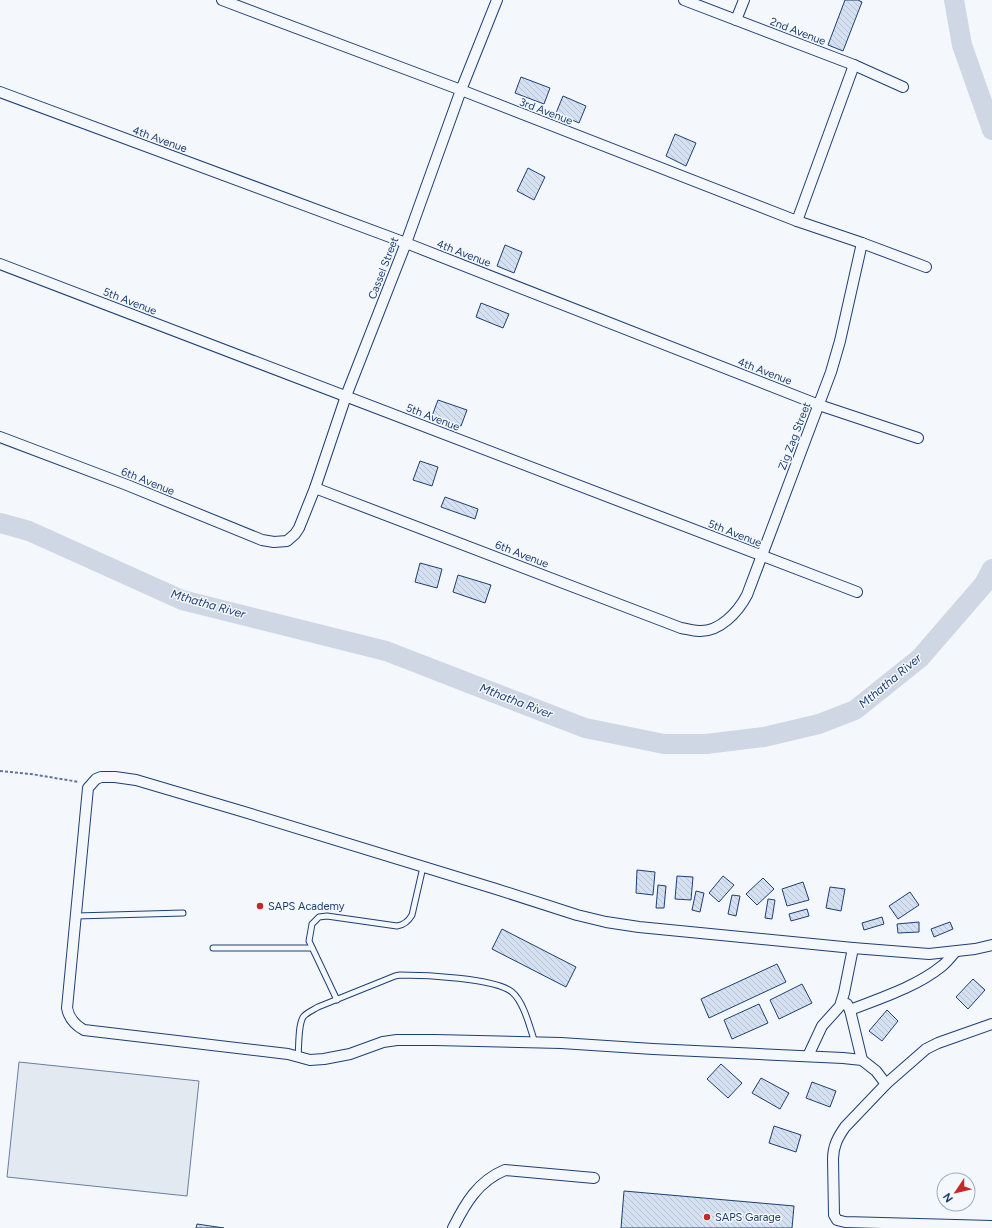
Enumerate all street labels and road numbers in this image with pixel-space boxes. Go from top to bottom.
street label: 2nd Avenue [768,15,828,48]
street label: 3rd Avenue [517,95,574,128]
street label: 4th Avenue [131,124,189,155]
street label: Cassel Street [366,235,401,301]
street label: 4th Avenue [435,237,493,270]
street label: 5th Avenue [101,285,159,318]
street label: 4th Avenue [736,355,794,388]
street label: 5th Avenue [404,401,462,434]
street label: Zig Zag Street [776,401,813,472]
street label: 6th Avenue [119,465,176,498]
street label: 5th Avenue [706,517,764,550]
street label: 6th Avenue [493,538,550,571]

